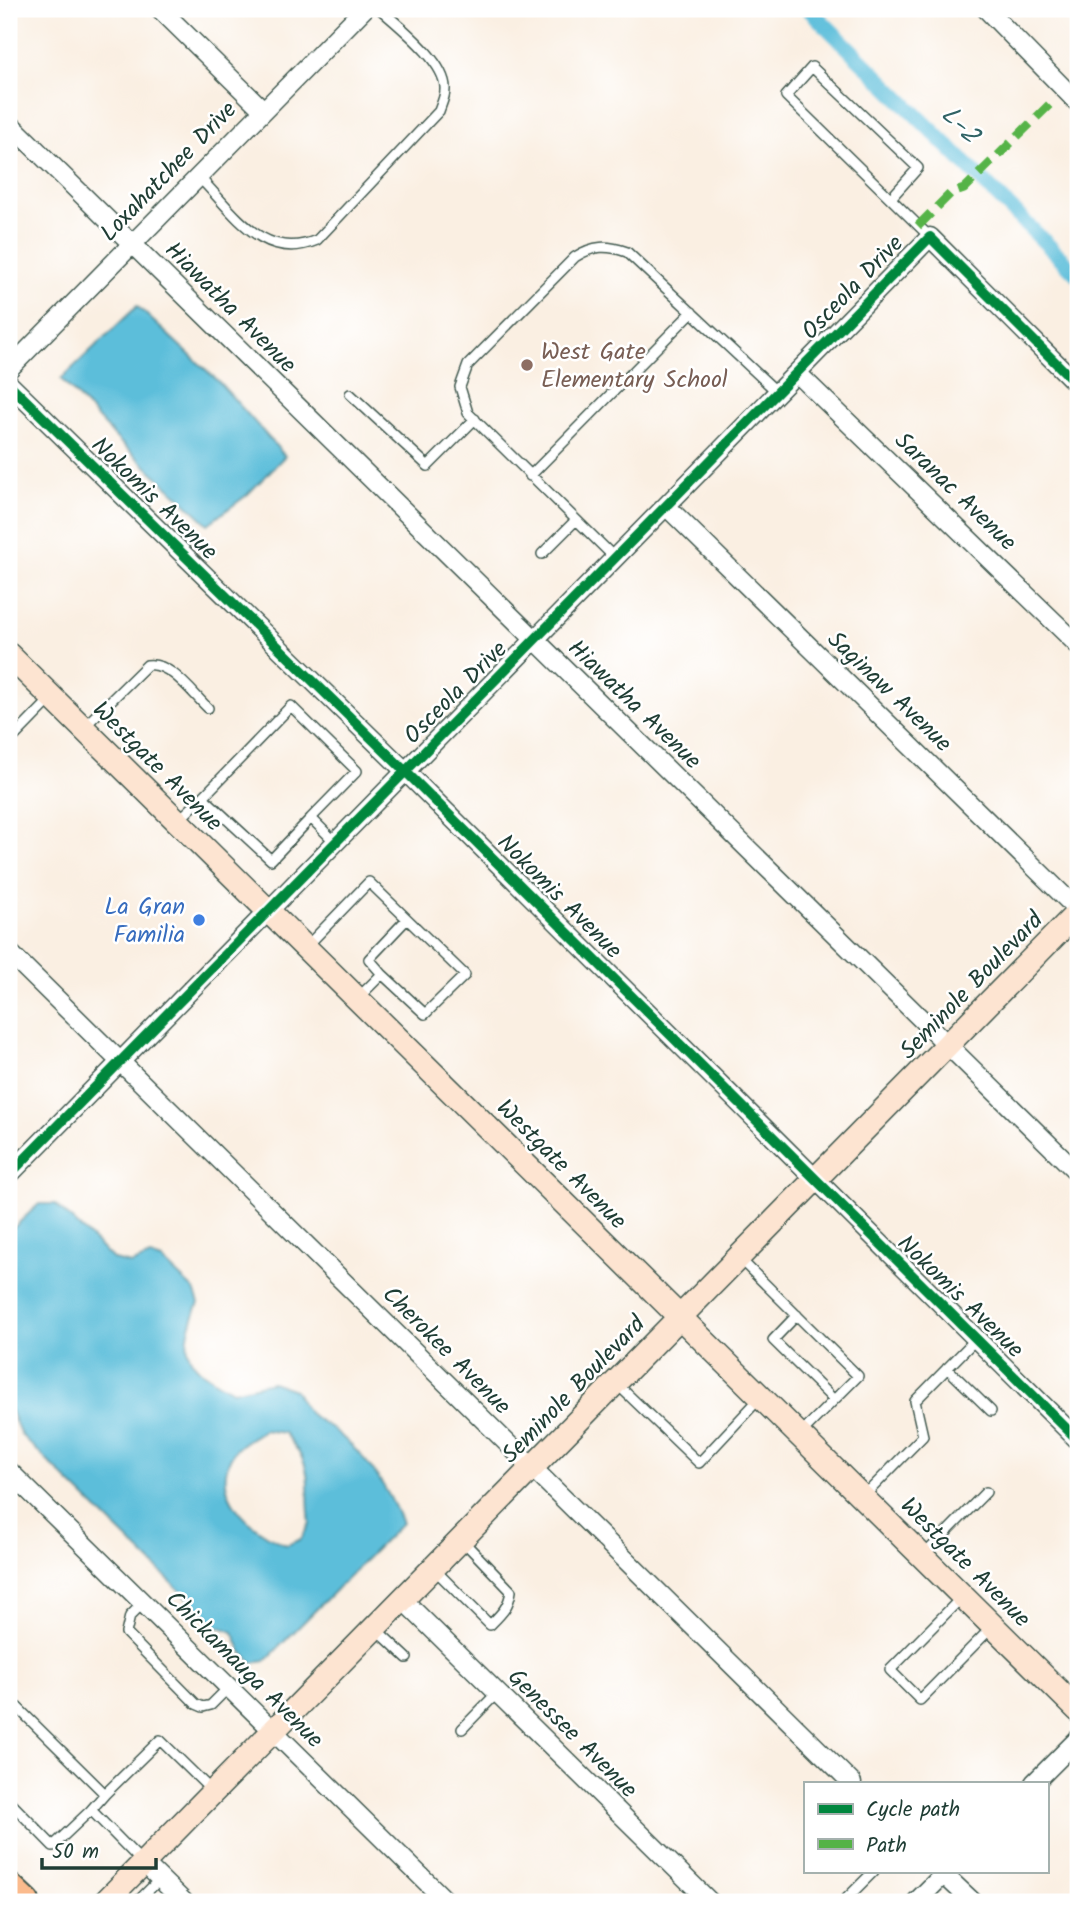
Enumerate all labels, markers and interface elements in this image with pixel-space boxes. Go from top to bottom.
street label: Loxahatchee Drive [91,92,247,252]
water label: L-2 [930,96,991,157]
street label: Osceola Drive [792,226,914,350]
street label: Hiawatha Avenue [155,233,305,384]
place label: West Gate Elementary School [541,333,728,400]
marker: West Gate Elementary School [519,357,535,373]
street label: Saranac Avenue [885,423,1026,561]
street label: Nokomis Avenue [81,428,227,570]
street label: Saginaw Avenue [817,622,961,762]
street label: Hiawatha Avenue [558,631,710,780]
street label: Osceola Drive [395,632,517,754]
street label: Westgate Avenue [82,692,232,842]
street label: Nokomis Avenue [487,825,631,969]
place label: La Gran Familia [104,888,185,955]
street label: Seminole Boulevard [891,902,1054,1069]
marker: La Gran Familia [191,912,207,928]
street label: Westgate Avenue [486,1090,636,1240]
street label: Nokomis Avenue [887,1226,1033,1368]
street label: Cherokee Avenue [372,1277,520,1425]
street label: Seminole Boulevard [493,1306,656,1473]
street label: Westgate Avenue [890,1488,1040,1638]
street label: Chickamauga Avenue [156,1582,332,1759]
street label: Genessee Avenue [498,1660,646,1809]
legend [804,1782,1048,1872]
text: Cycle path [866,1794,960,1827]
scale bar [42,1827,156,1871]
text: Path [866,1830,907,1863]
text: 50 m [52,1836,99,1869]

